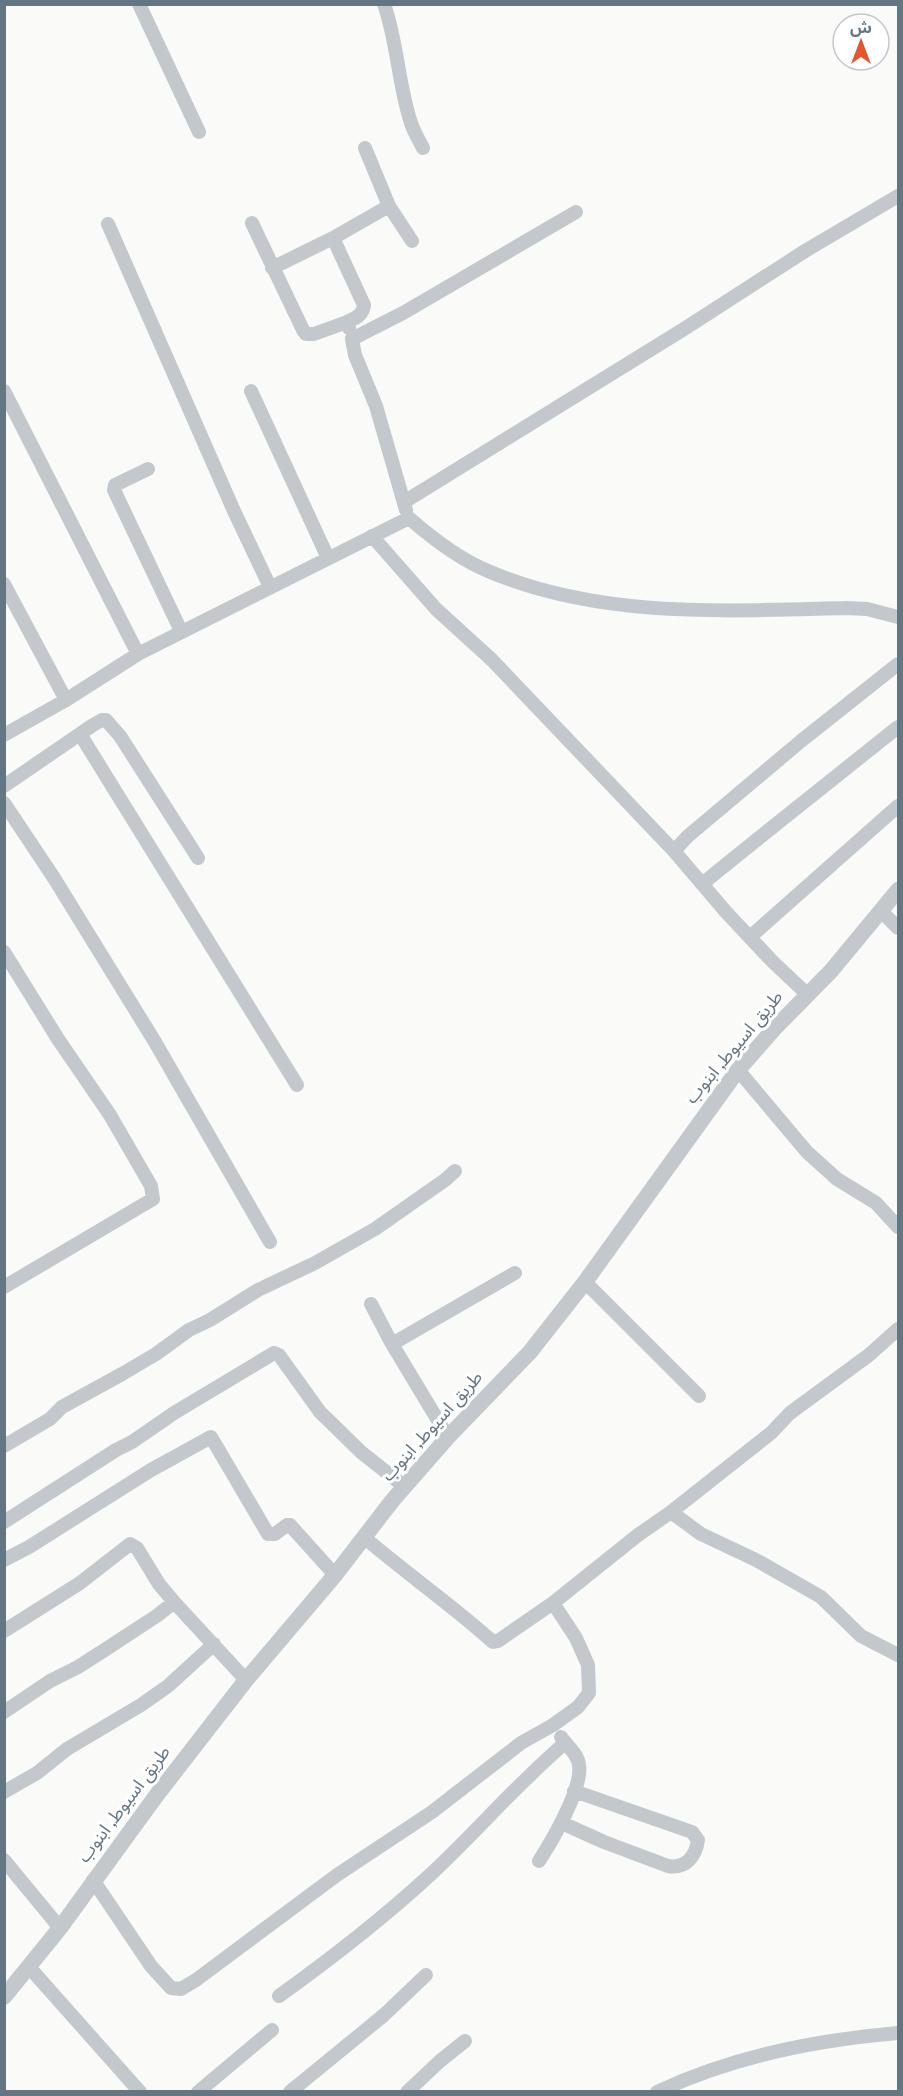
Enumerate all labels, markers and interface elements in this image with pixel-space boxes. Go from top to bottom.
north arrow [831,12,891,72]
text: ش [850,19,872,39]
street label: طريق اسيوط, ابنوب [681,987,789,1109]
street label: طريق اسيوط, ابنوب [377,1367,489,1487]
street label: طريق اسيوط, ابنوب [73,1742,177,1868]

